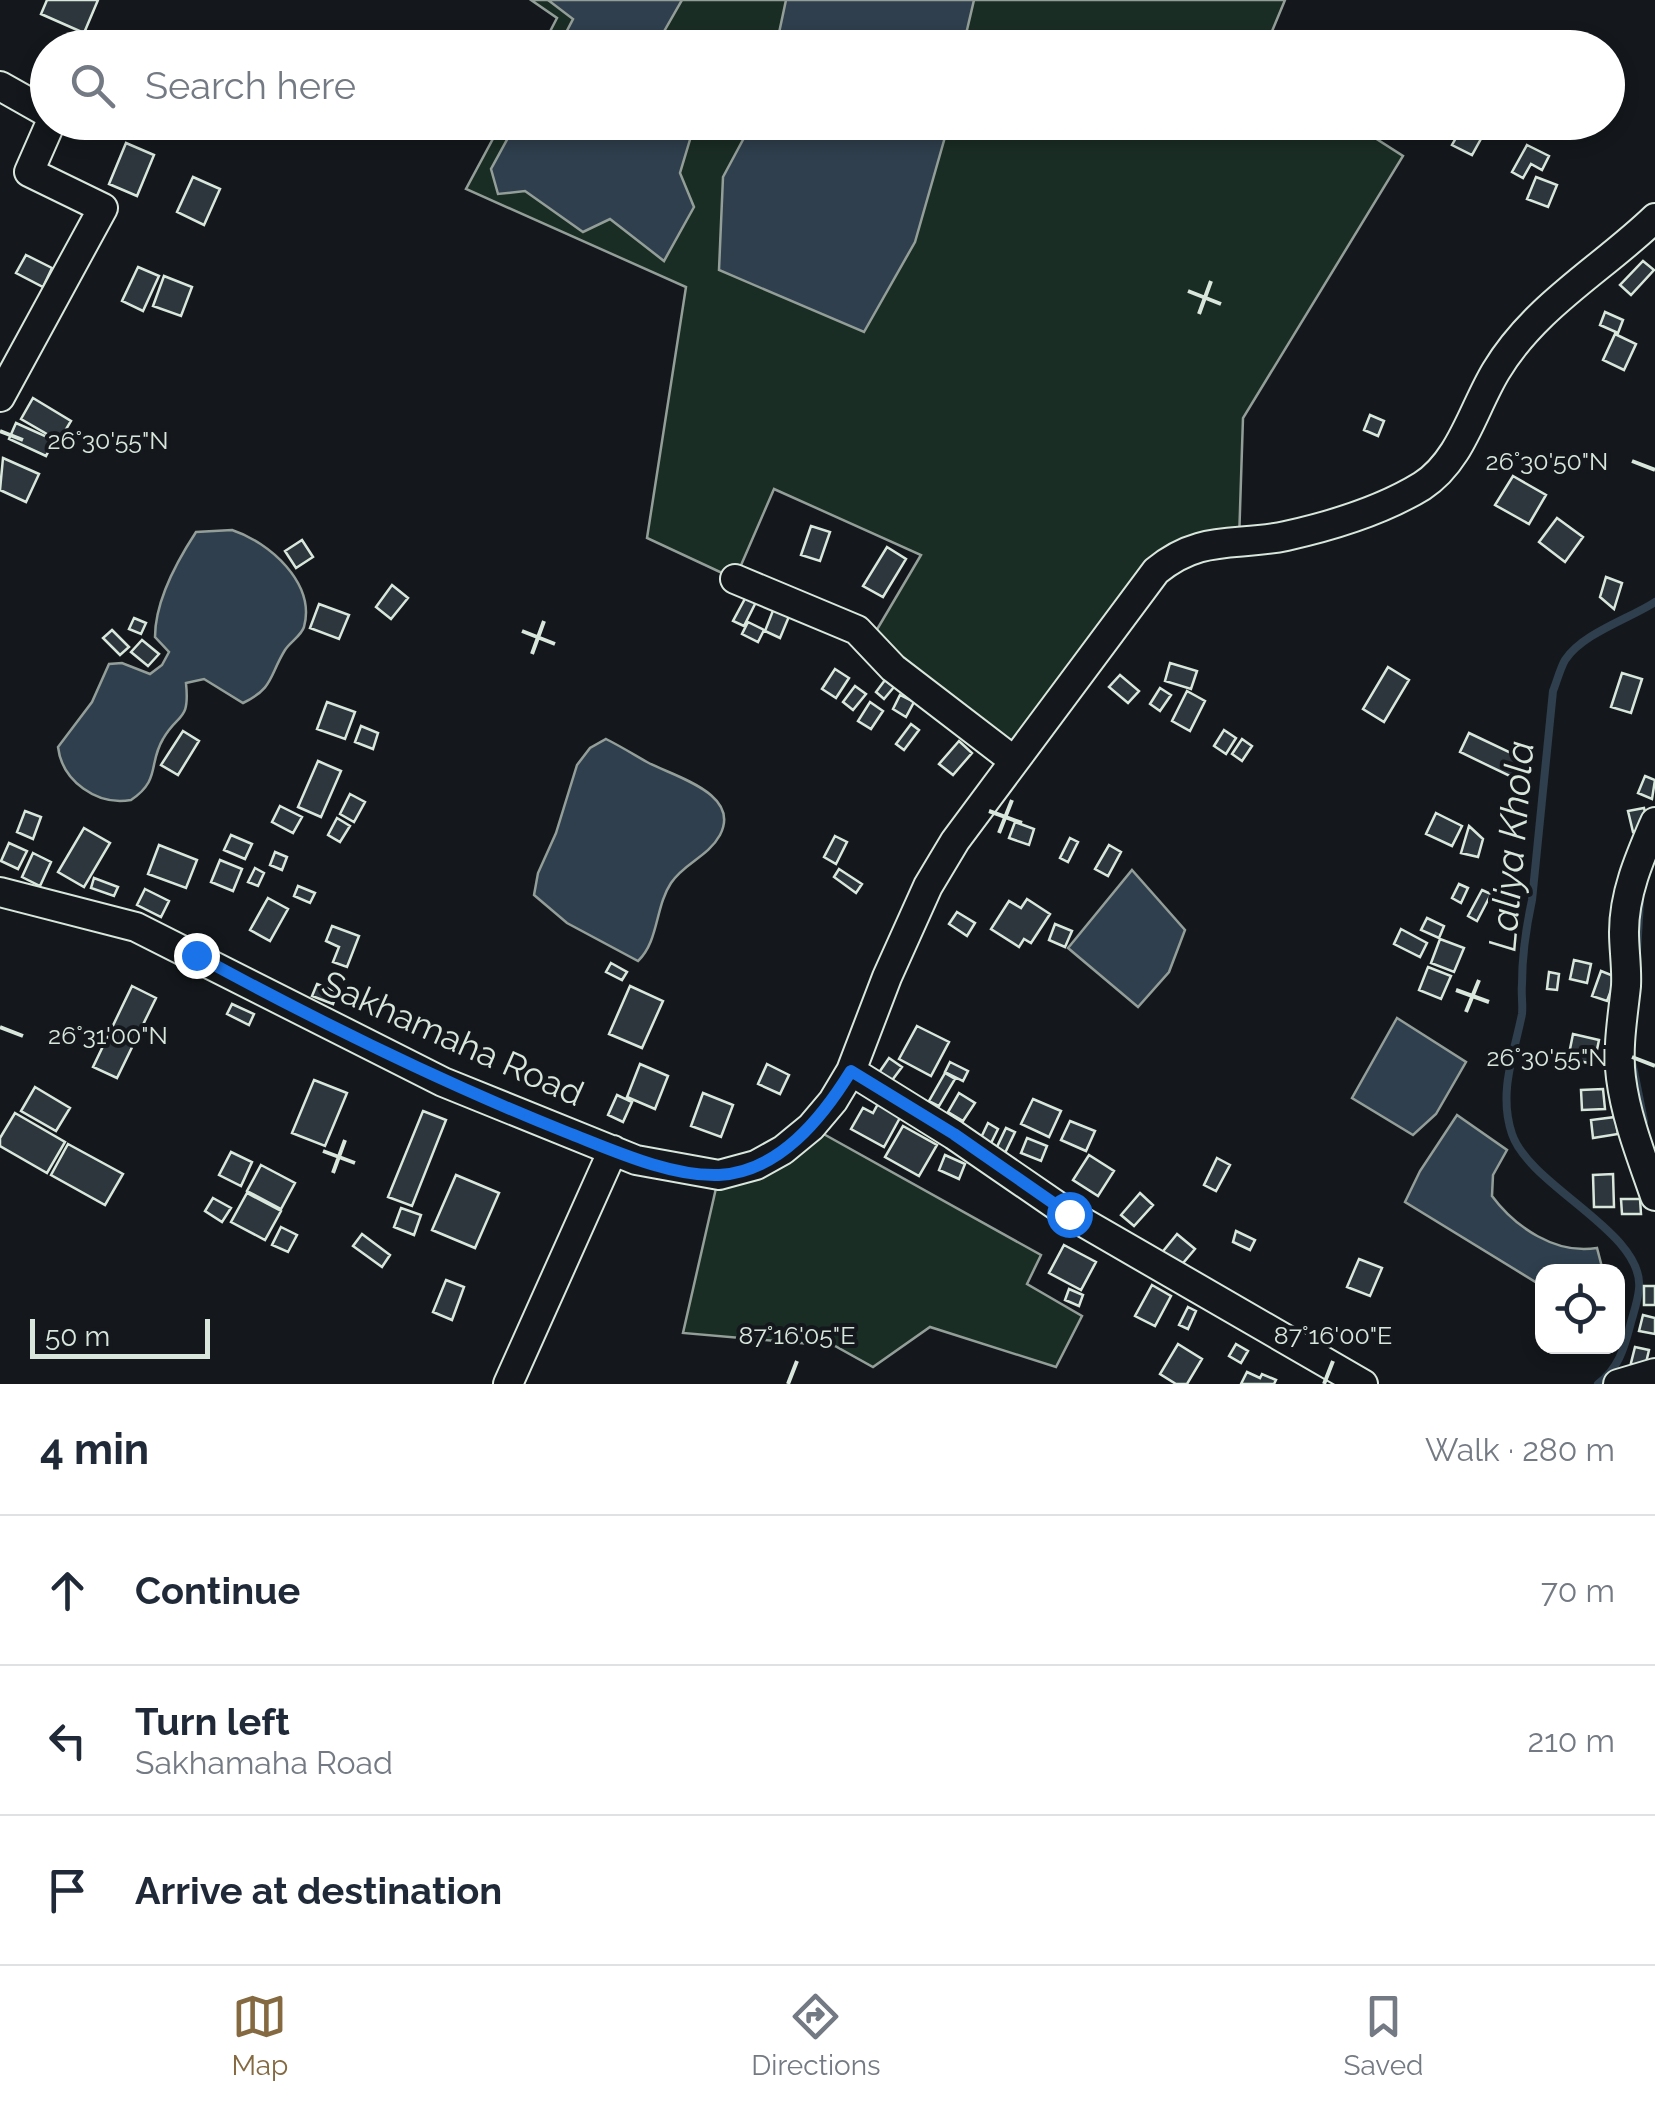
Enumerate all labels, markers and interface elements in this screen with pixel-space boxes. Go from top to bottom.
search box [30,30,1625,140]
icon: search [65,58,120,113]
text: Search here [145,63,356,108]
text: 26°30'55"N [47,425,169,455]
text: 26°30'50"N [1486,446,1608,476]
water label: Laliya Khola [1479,739,1543,953]
route end [174,933,220,979]
street label: Sakhamaha Road [316,962,590,1114]
text: 26°31'00"N [48,1020,168,1050]
text: 26°30'55"N [1486,1042,1608,1072]
route start [1047,1192,1093,1238]
map controls [1535,1264,1625,1354]
button: locate [1535,1264,1625,1354]
scale bar [30,1314,210,1358]
text: 50 m [45,1320,110,1353]
text: 87°16'05"E [739,1320,855,1350]
text: 87°16'00"E [1274,1320,1392,1350]
text: 4 min [40,1425,149,1474]
text: Walk · 280 m [1425,1431,1615,1468]
icon: ahead [40,1563,95,1618]
text: Continue [135,1568,300,1613]
text: 70 m [1541,1572,1615,1609]
text: Turn left [135,1699,290,1744]
icon: left [40,1713,95,1768]
text: 210 m [1527,1722,1615,1759]
text: Sakhamaha Road [135,1744,393,1781]
icon: arrive [40,1863,95,1918]
text: Arrive at destination [135,1868,502,1913]
tab: Map [231,1989,288,2082]
tab: Directions [751,1989,881,2082]
tab: Saved [1343,1989,1424,2082]

